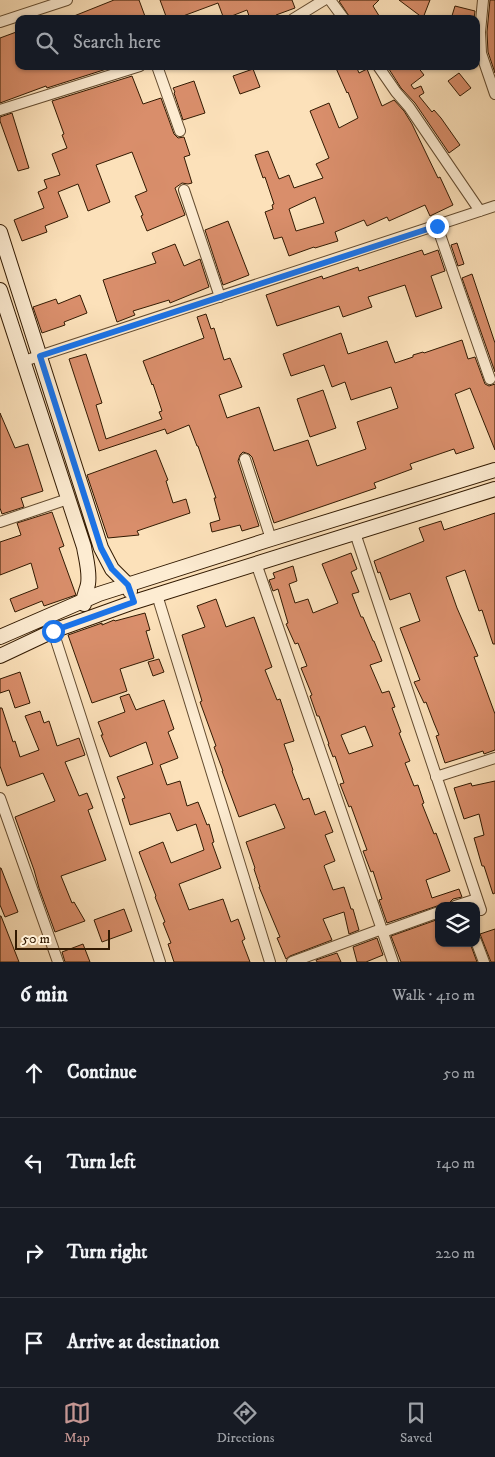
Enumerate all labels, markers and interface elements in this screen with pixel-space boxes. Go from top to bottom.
search box [15,15,480,70]
icon: search [33,29,61,57]
text: Search here [73,31,161,54]
route end [426,215,449,238]
route start [42,620,65,643]
map controls [435,902,480,947]
button: layers [435,902,480,947]
scale bar [15,927,110,950]
text: 50 m [22,930,50,948]
text: 6 min [20,982,68,1008]
text: Walk · 410 m [392,985,475,1005]
icon: ahead [20,1059,48,1087]
text: Continue [67,1061,137,1084]
text: 50 m [443,1063,475,1083]
icon: left [20,1149,48,1177]
text: Turn left [67,1151,136,1174]
text: 140 m [436,1153,475,1173]
icon: right [20,1239,48,1267]
text: Turn right [67,1241,147,1264]
text: 220 m [435,1243,475,1263]
icon: arrive [20,1329,48,1357]
text: Arrive at destination [67,1331,219,1354]
tab: Map [63,1399,91,1447]
tab: Directions [216,1399,274,1447]
tab: Saved [400,1399,432,1447]

